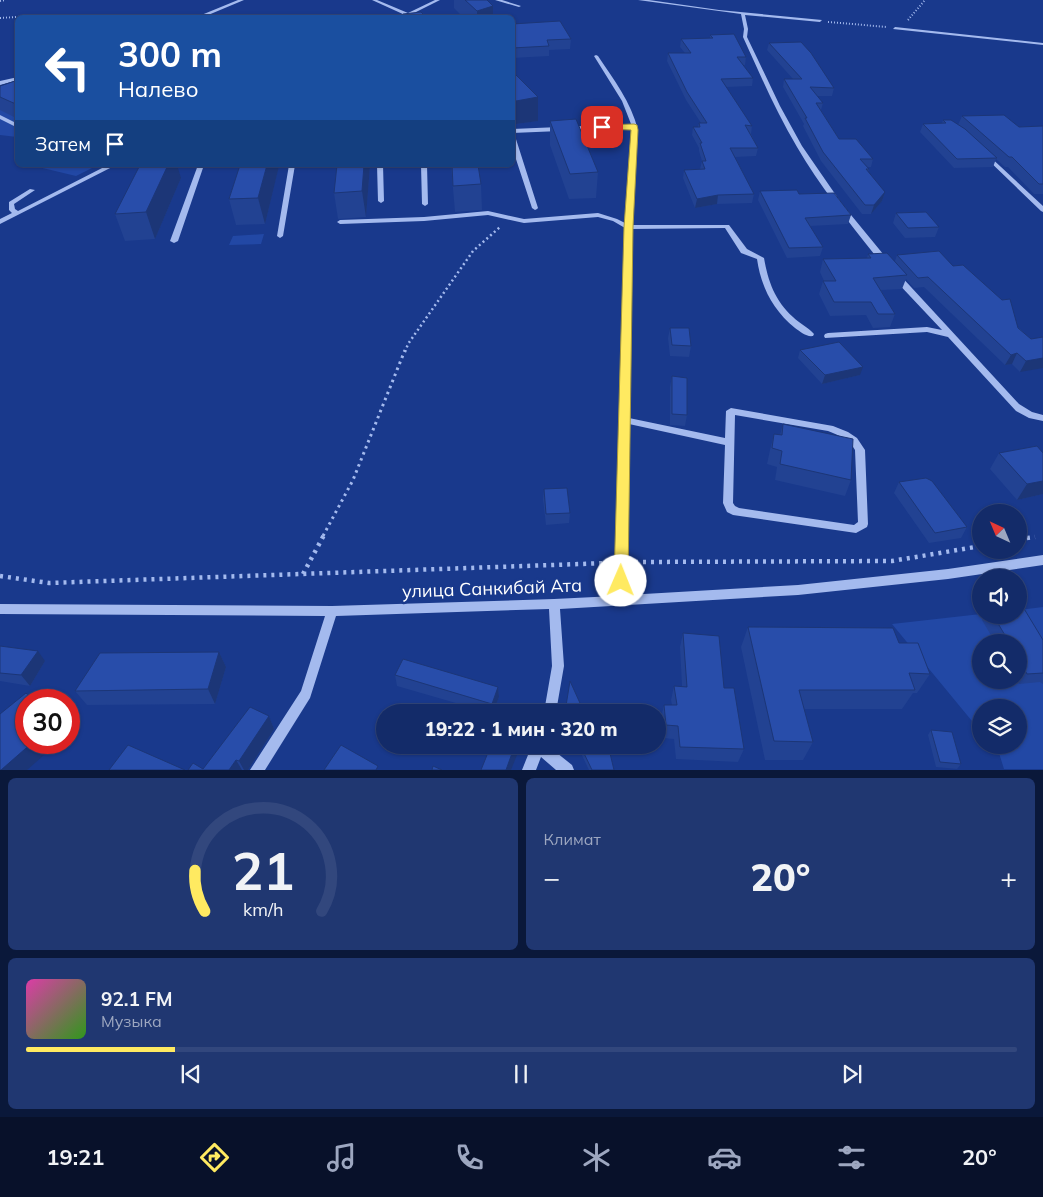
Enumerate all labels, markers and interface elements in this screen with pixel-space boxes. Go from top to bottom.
text: 300 m [118,32,222,76]
icon: left [35,35,100,100]
text: Налево [118,75,198,103]
pin [581,106,623,148]
icon: arrive [588,113,616,141]
icon: arrive [101,130,129,158]
text: Затем [35,132,91,156]
north arrow [972,504,1028,559]
map controls [972,504,1027,754]
position arrow [594,554,646,606]
button: sound [972,569,1027,624]
street label: улица Санкибай Ата [402,573,582,603]
button: search [972,634,1027,689]
speed limit sign: 30 [15,689,80,754]
button: layers [972,699,1027,754]
text: 19:22 · 1 мин · 320 m [424,717,618,741]
text: Климат [544,829,601,849]
text: 21 [232,838,294,903]
text: 20° [750,853,810,901]
text: − [544,860,560,895]
text: + [1000,860,1017,895]
text: km/h [243,898,283,920]
text: 92.1 FM [101,987,173,1011]
text: Музыка [101,1011,162,1031]
icon: previous [177,1060,205,1088]
icon: pause [507,1060,535,1088]
icon: next [838,1060,866,1088]
icon: directions [197,1140,232,1175]
icon: music [324,1140,359,1175]
icon: phone [452,1140,487,1175]
icon: climate [579,1140,614,1175]
icon: car [707,1140,742,1175]
icon: filters [834,1140,869,1175]
text: 19:21 [46,1143,105,1171]
text: 20° [962,1143,997,1171]

